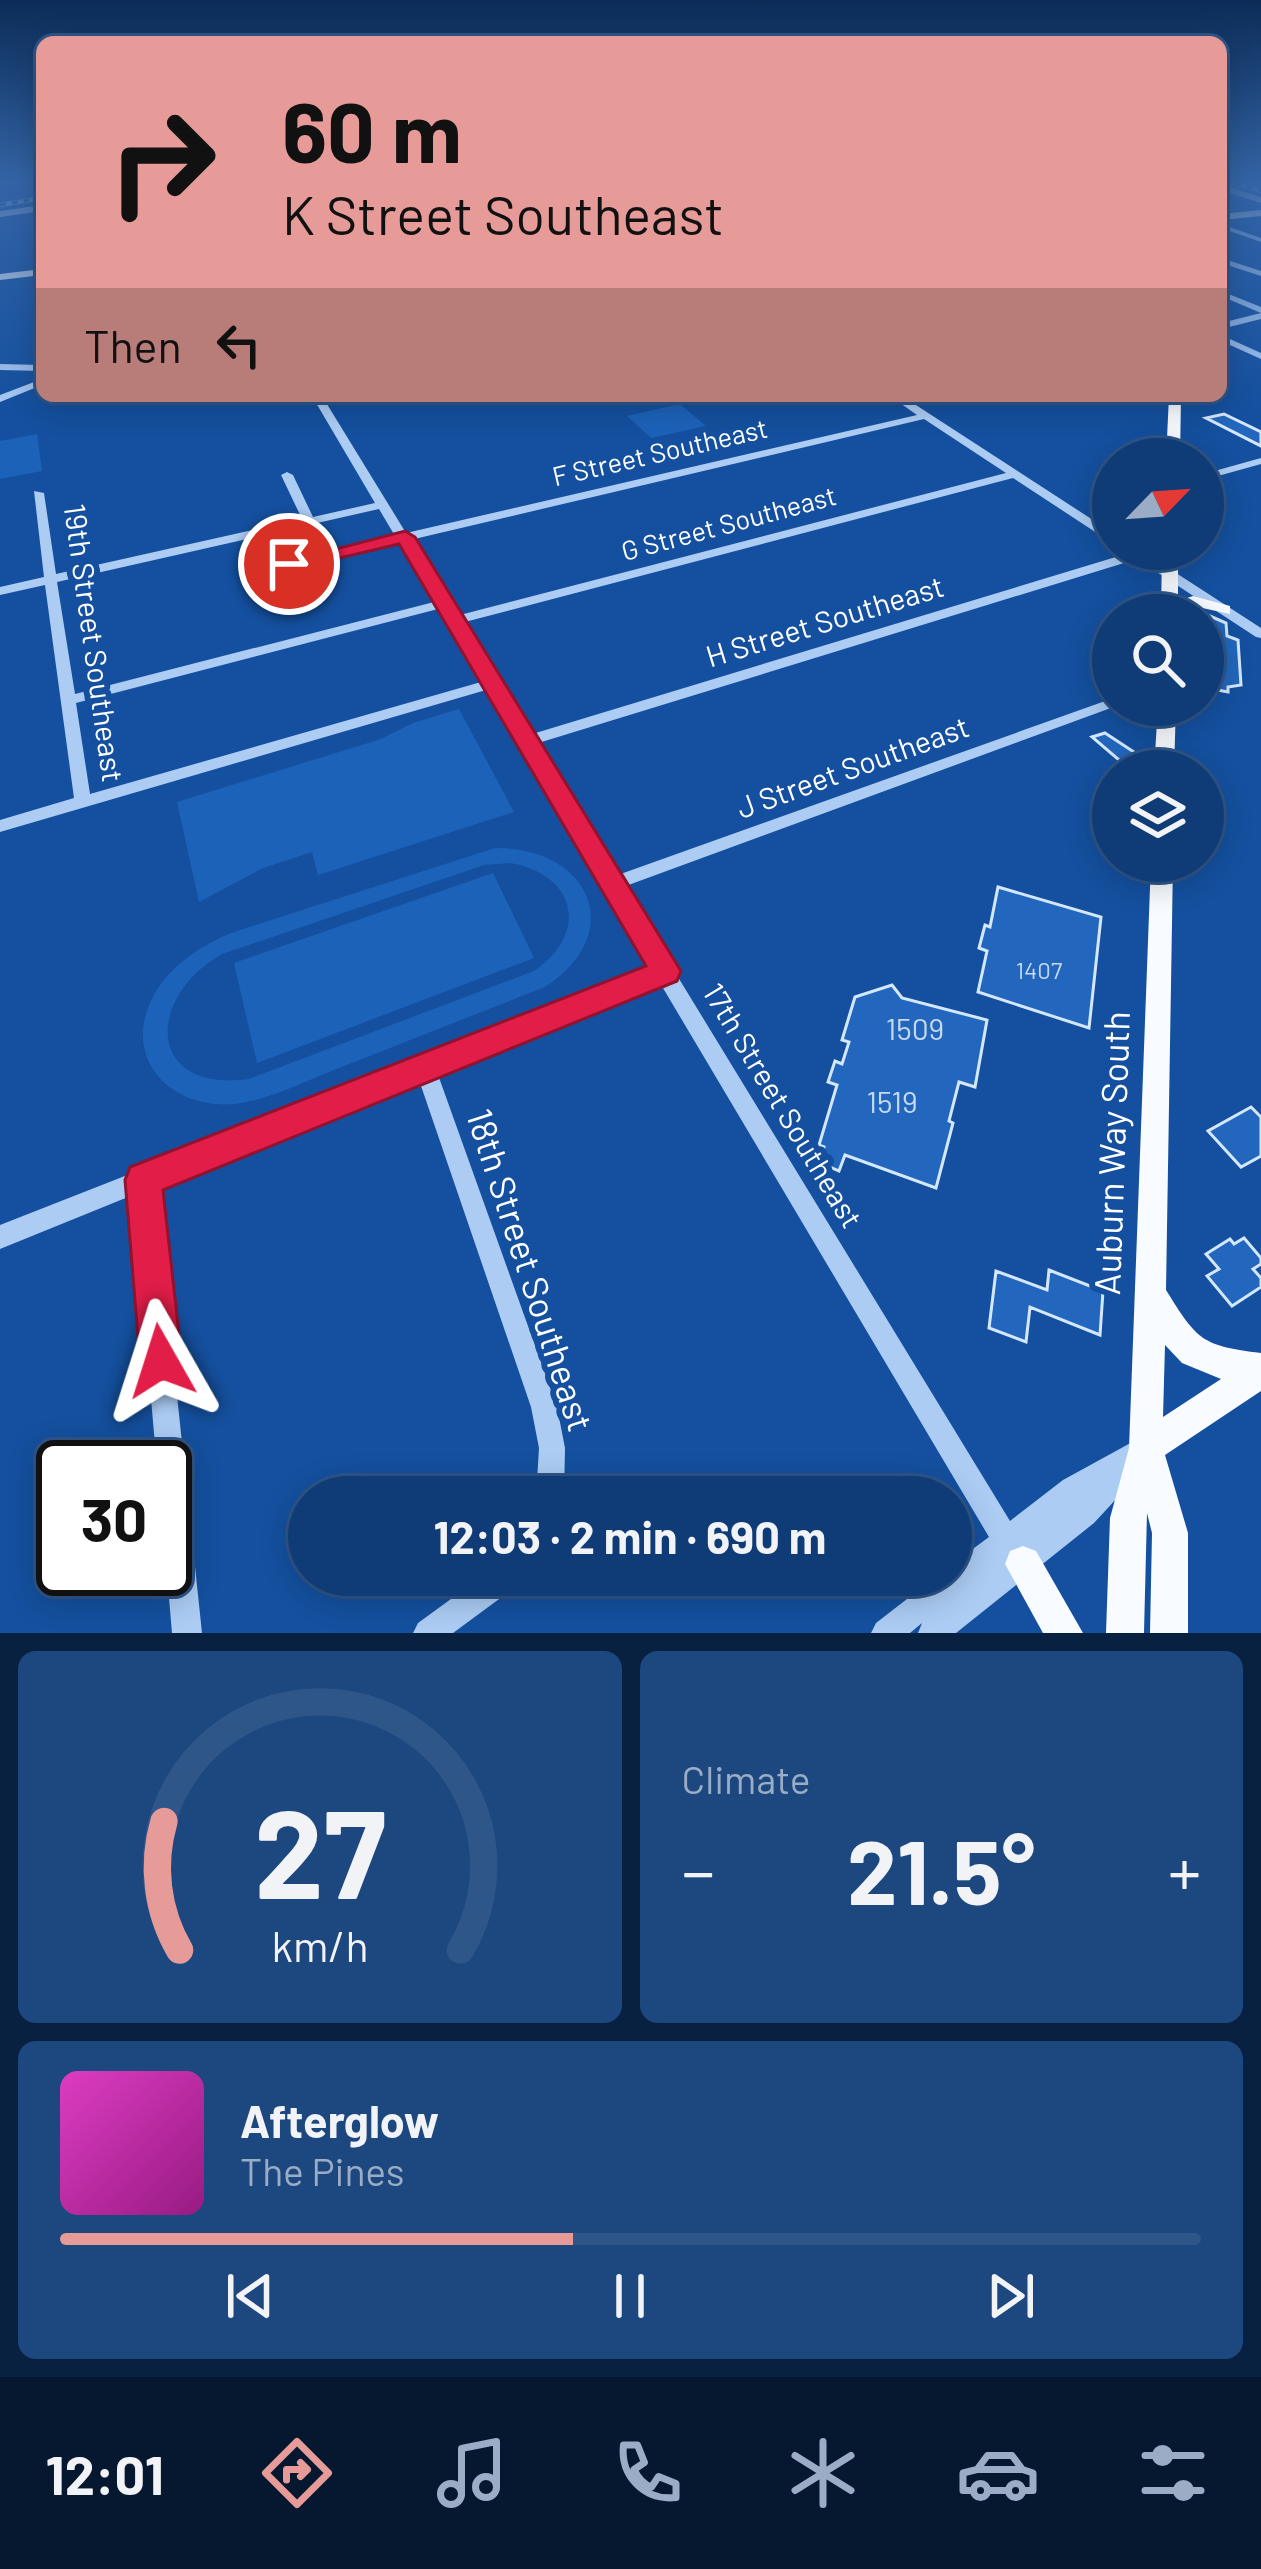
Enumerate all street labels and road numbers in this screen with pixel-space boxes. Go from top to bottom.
street label: F Street Southeast [549,411,770,491]
street label: G Street Southeast [618,478,839,566]
street label: 19th Street Southeast [58,501,132,784]
street label: H Street Southeast [701,567,948,673]
street label: J Street Southeast [731,707,973,825]
street label: 17th Street Southeast [696,976,871,1234]
street label: Auburn Way South [1084,1010,1137,1296]
street label: 18th Street Southeast [459,1103,604,1436]

